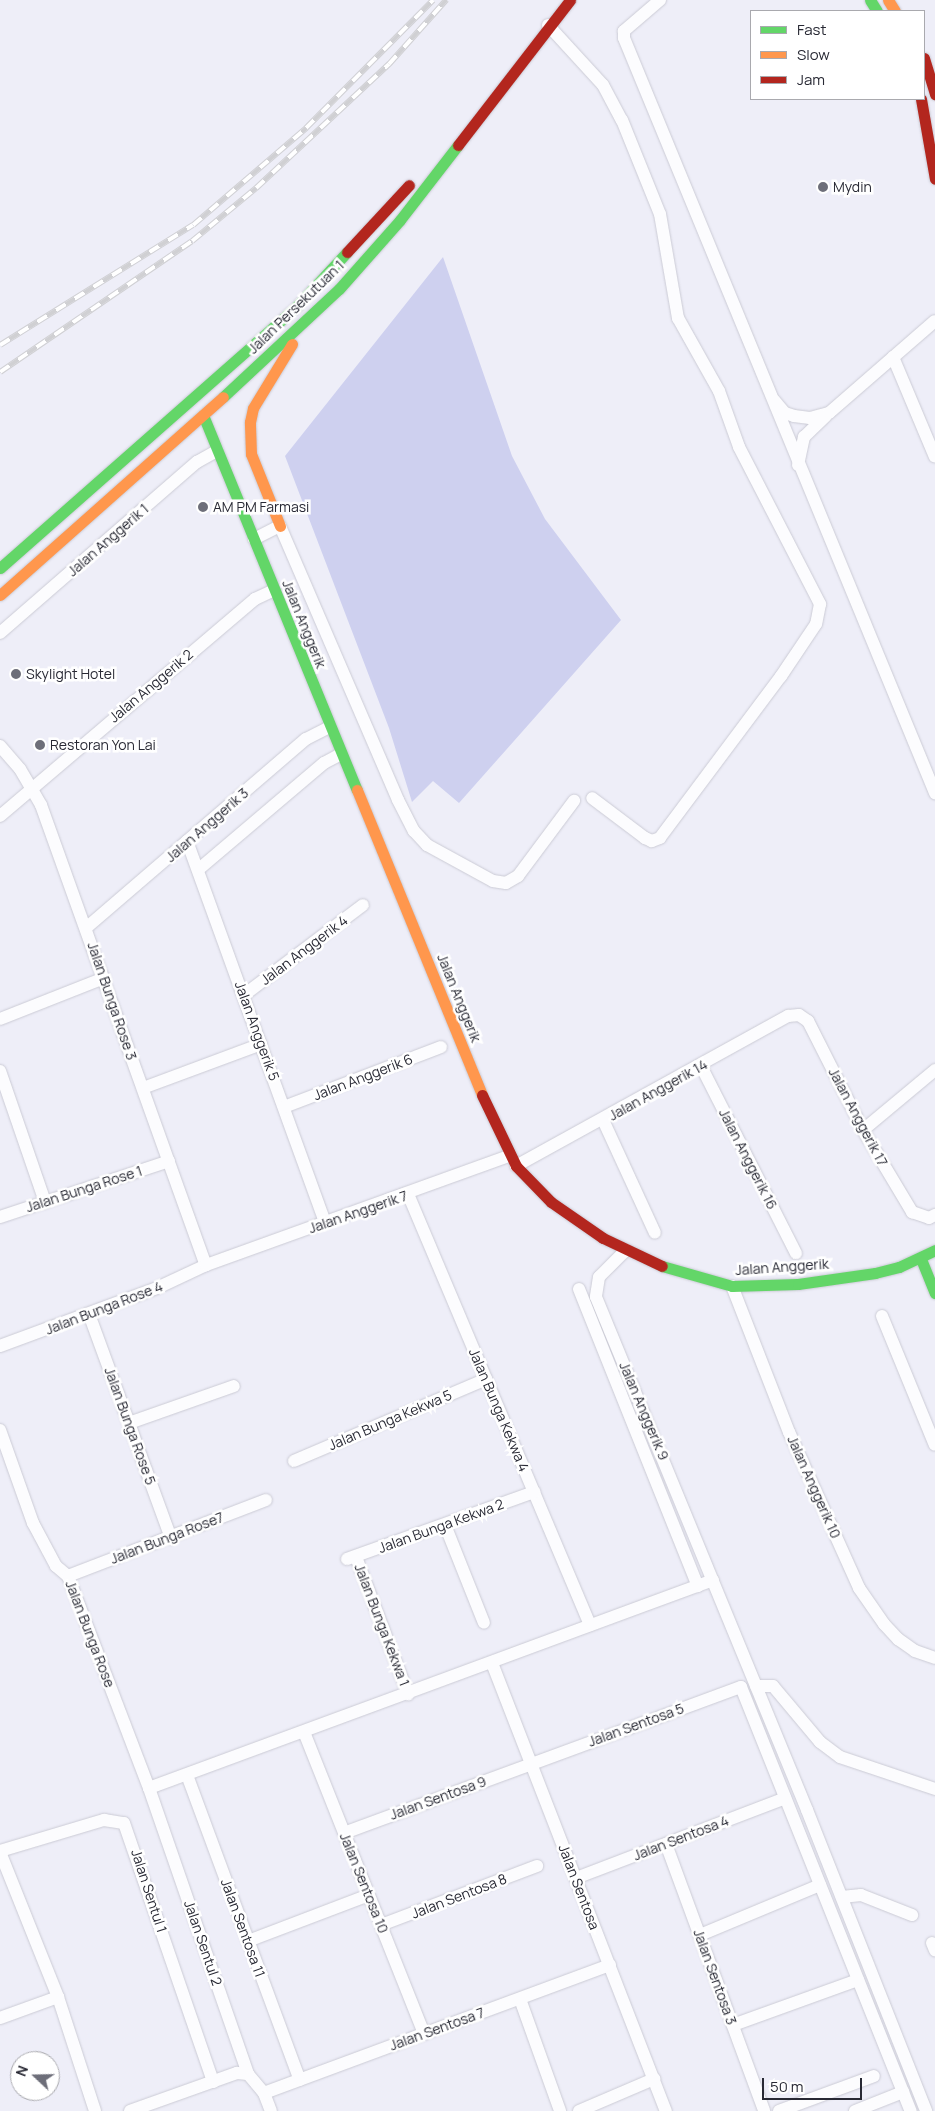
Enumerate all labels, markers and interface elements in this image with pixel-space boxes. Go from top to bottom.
legend [750,10,925,100]
text: Fast [797,19,826,40]
text: Slow [797,44,830,65]
text: Jam [797,69,825,90]
place label: Mydin [833,179,872,195]
marker: Mydin [817,181,829,193]
street label: Jalan Persekutuan 1 [245,257,347,357]
place label: AM PM Farmasi [213,499,309,515]
street label: Jalan Anggerik 1 [64,500,152,580]
marker: AM PM Farmasi [197,501,209,513]
street label: Jalan Anggerik [279,577,329,671]
street label: Jalan Anggerik 2 [106,646,196,726]
place label: Skylight Hotel [26,666,115,682]
marker: Skylight Hotel [10,668,22,680]
place label: Restoran Yon Lai [50,737,156,753]
marker: Restoran Yon Lai [34,739,46,751]
street label: Jalan Anggerik 3 [162,784,252,866]
street label: Jalan Anggerik 4 [257,912,351,988]
street label: Jalan Bunga Rose 3 [84,940,140,1062]
street label: Jalan Anggerik [434,951,484,1045]
street label: Jalan Anggerik 5 [231,979,283,1083]
street label: Jalan Anggerik 6 [311,1050,415,1104]
street label: Jalan Anggerik 14 [606,1056,710,1124]
street label: Jalan Anggerik 17 [825,1065,891,1169]
street label: Jalan Anggerik 16 [715,1106,781,1212]
street label: Jalan Bunga Rose 1 [24,1162,144,1216]
street label: Jalan Anggerik 7 [306,1187,410,1237]
street label: Jalan Anggerik [735,1255,829,1279]
street label: Jalan Bunga Rose 4 [43,1278,165,1338]
street label: Jalan Bunga Kekwa 4 [465,1346,533,1474]
street label: Jalan Anggerik 9 [616,1359,672,1463]
street label: Jalan Bunga Rose 5 [101,1365,159,1487]
street label: Jalan Bunga Kekwa 5 [326,1386,454,1454]
street label: Jalan Anggerik 10 [784,1433,844,1541]
street label: Jalan Bunga Kekwa 2 [376,1495,506,1557]
street label: Jalan Bunga Rose7 [108,1509,226,1567]
street label: Jalan Bunga Kekwa 1 [351,1561,413,1689]
street label: Jalan Bunga Rose [62,1578,118,1690]
street label: Jalan Sentosa 5 [586,1700,686,1750]
street label: Jalan Sentosa 9 [387,1773,489,1823]
street label: Jalan Sentosa 4 [631,1812,731,1864]
street label: Jalan Sentosa 10 [336,1830,392,1936]
street label: Jalan Sentosa [555,1842,603,1932]
street label: Jalan Sentul 1 [128,1847,170,1935]
street label: Jalan Sentosa 8 [409,1870,509,1922]
street label: Jalan Sentosa 11 [217,1876,269,1980]
street label: Jalan Sentul 2 [181,1898,225,1988]
street label: Jalan Sentosa 3 [690,1927,740,2027]
street label: Jalan Sentosa 7 [387,2004,487,2054]
north arrow [10,2051,60,2101]
text: N [11,2063,32,2079]
scale bar [765,2068,865,2100]
text: 50 m [770,2076,804,2097]

